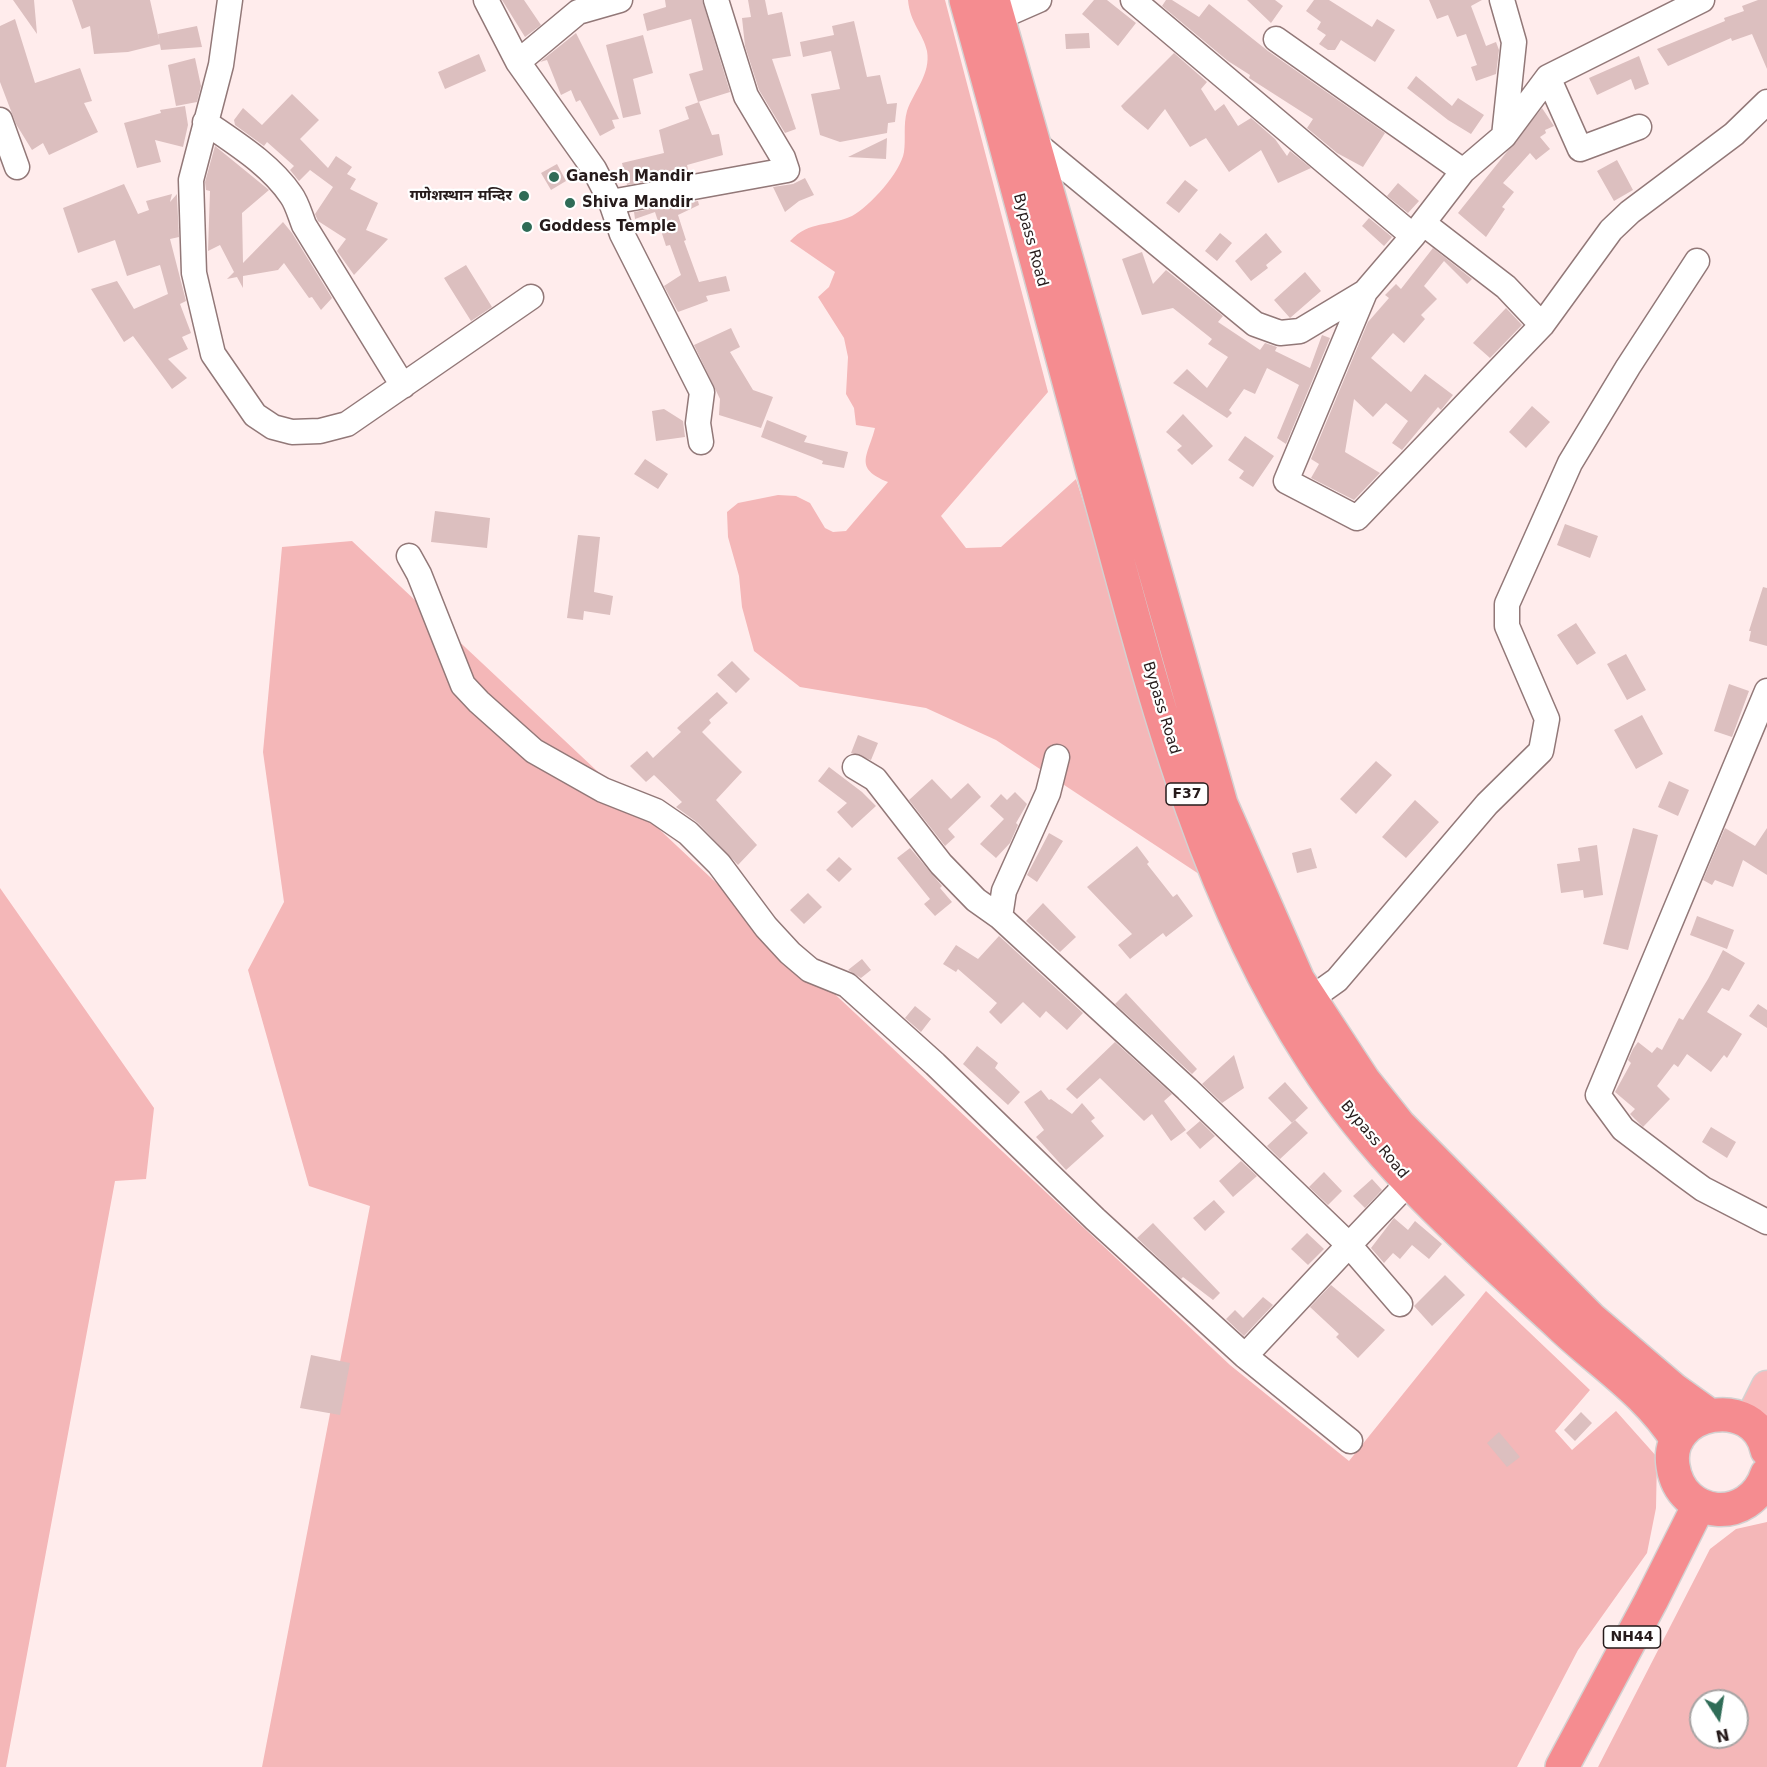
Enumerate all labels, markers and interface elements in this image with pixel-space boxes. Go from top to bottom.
place label: Ganesh Mandir [566,168,693,186]
marker: Ganesh Mandir [547,170,561,184]
place label: गणेशस्थान मन्दिर [410,187,512,205]
marker: गणेशस्थान मन्दिर [517,189,531,203]
street label: Bypass Road [1009,191,1051,289]
place label: Shiva Mandir [582,194,693,212]
marker: Shiva Mandir [563,196,577,210]
place label: Goddess Temple [539,218,676,236]
marker: Goddess Temple [520,220,534,234]
street label: Bypass Road [1138,660,1184,756]
road number: F37 [1166,783,1208,805]
street label: Bypass Road [1336,1097,1412,1183]
road number: NH44 [1604,1626,1660,1648]
north arrow [1689,1689,1749,1749]
text: N [1714,1724,1731,1746]

